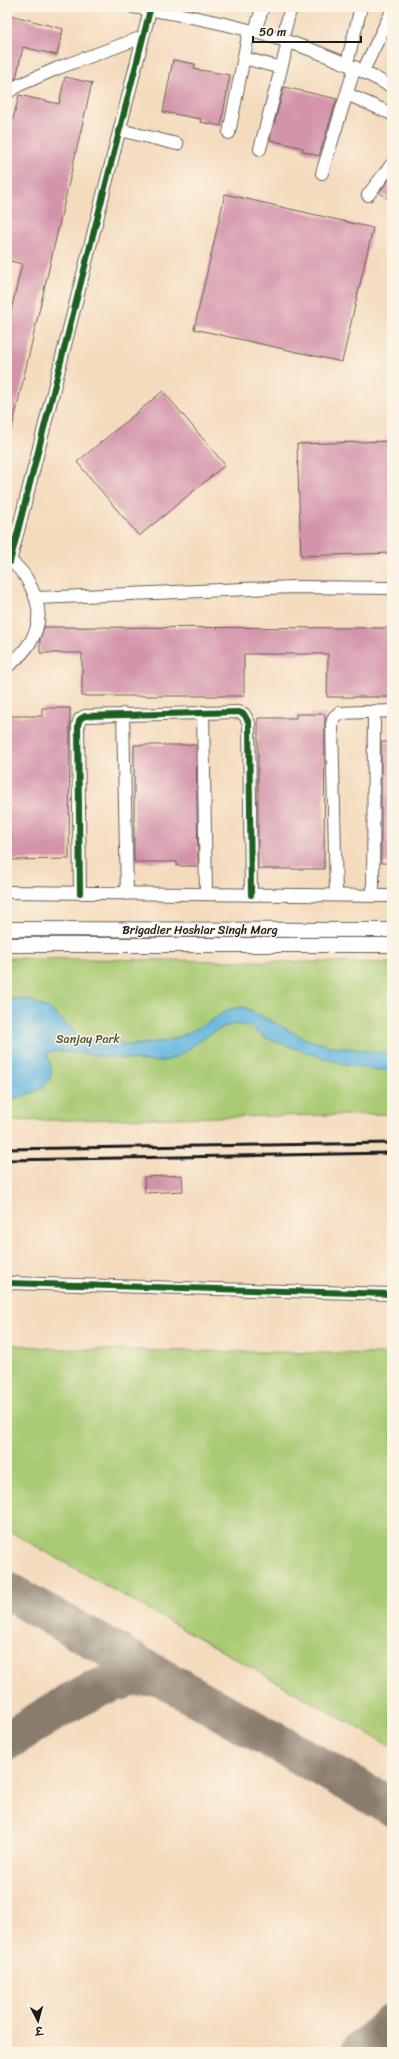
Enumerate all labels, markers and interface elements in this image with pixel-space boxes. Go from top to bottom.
scale bar [253,18,361,44]
text: 50 m [259,21,286,43]
street label: Brigadier Hoshiar Singh Marg [122,919,278,941]
park label: Sanjay Park [56,1028,121,1050]
north arrow [18,2001,58,2041]
text: उ [33,2021,45,2040]

